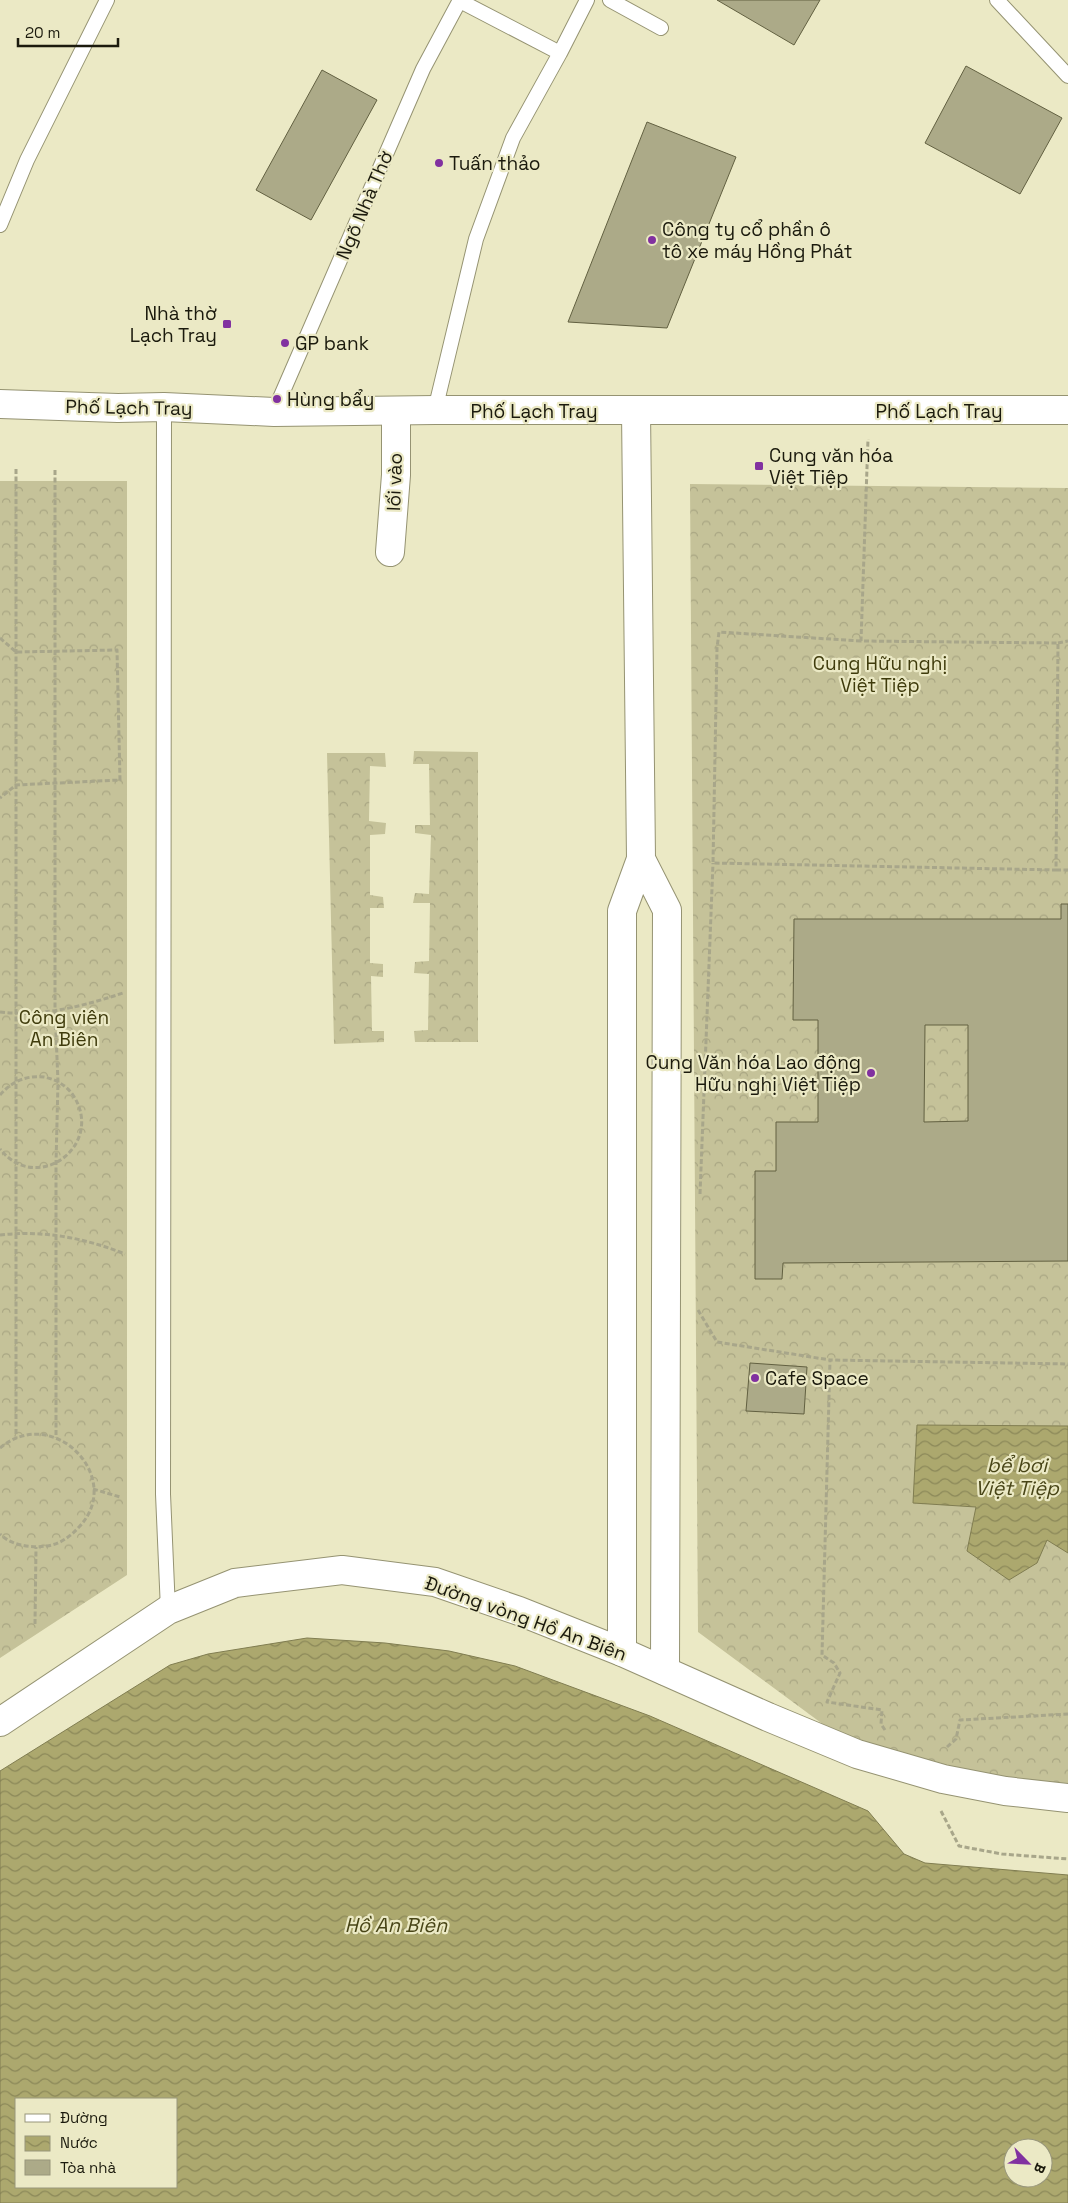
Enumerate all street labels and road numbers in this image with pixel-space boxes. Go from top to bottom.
street label: Ngõ Nhà Thờ [330,147,399,263]
street label: Phố Lạch Tray [65,394,193,421]
street label: Phố Lạch Tray [470,399,598,424]
street label: Phố Lạch Tray [875,399,1003,424]
street label: lối vào [381,452,408,512]
street label: Đường vòng Hồ An Biên [421,1570,630,1667]

